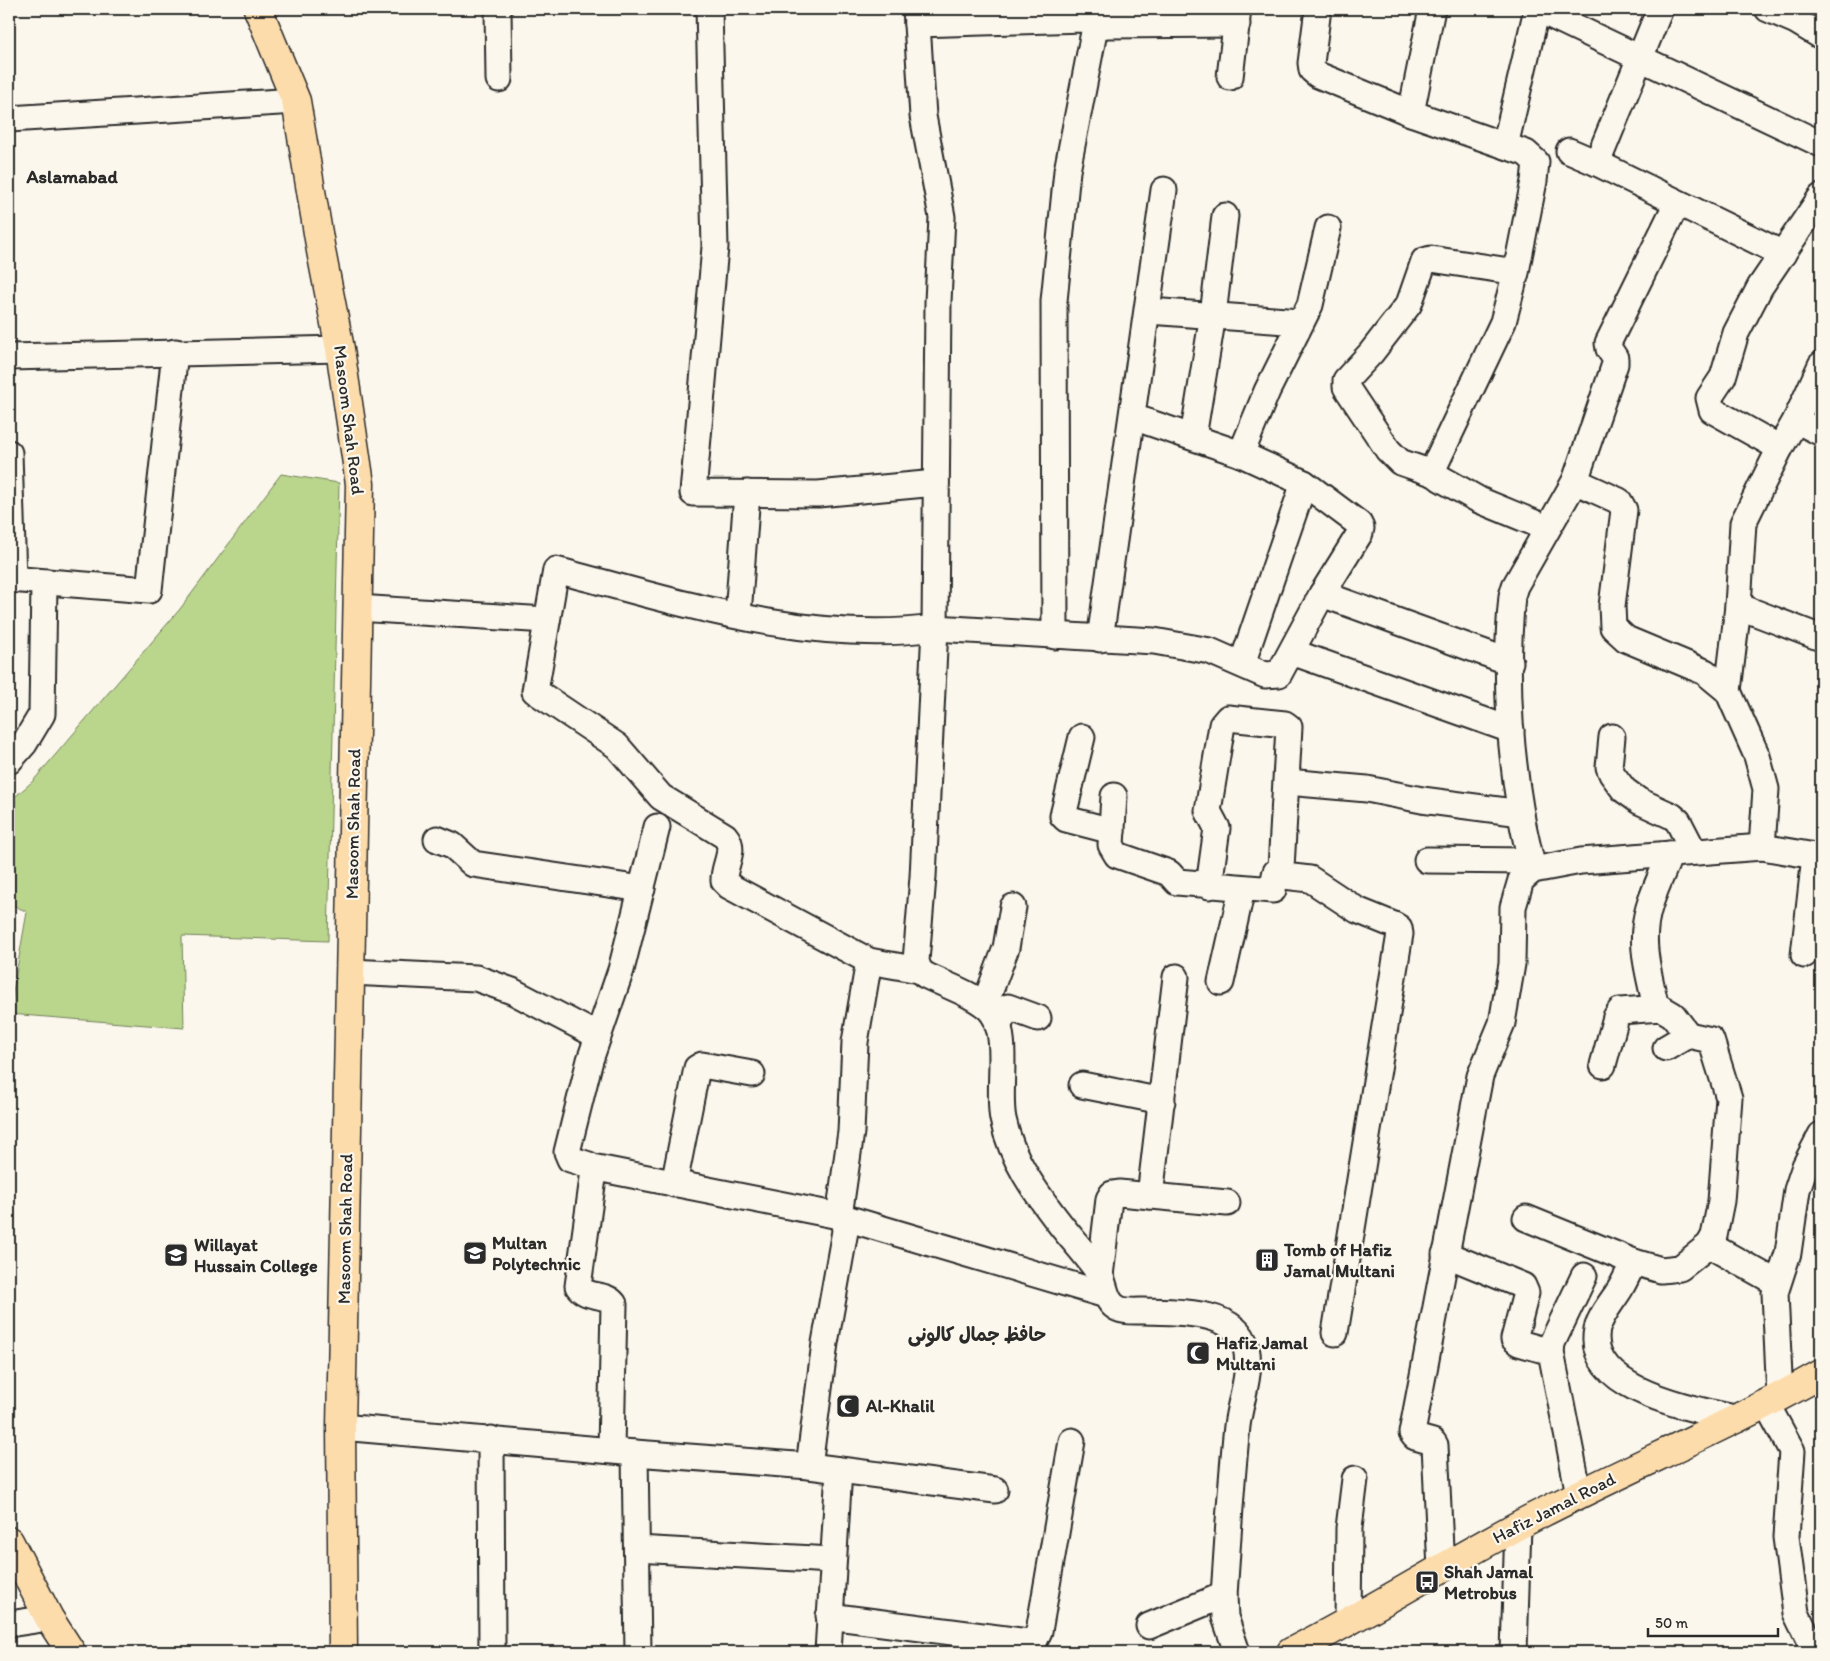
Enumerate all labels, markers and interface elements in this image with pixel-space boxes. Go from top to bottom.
district label: Aslamabad [25,165,118,188]
street label: Masoom Shah Road [329,344,369,496]
street label: Masoom Shah Road [341,748,365,899]
street label: Masoom Shah Road [333,1153,357,1304]
place label: Multan Polytechnic [492,1232,581,1275]
place label: Willayat Hussain College [194,1234,318,1277]
place label: Tomb of Hafiz Jamal Multani [1283,1239,1395,1282]
school or university icon: Multan Polytechnic [462,1240,488,1266]
school or university icon: Willayat Hussain College [163,1242,189,1268]
building icon: Tomb of Hafiz Jamal Multani [1254,1247,1280,1273]
district label: حافظ جمال کالونی [908,1323,1046,1348]
place label: Hafiz Jamal Multani [1216,1332,1309,1375]
mosque icon: Hafiz Jamal Multani [1185,1340,1211,1366]
mosque icon: Al-Khalil [835,1393,861,1419]
place label: Al-Khalil [865,1395,936,1417]
street label: Hafiz Jamal Road [1489,1468,1619,1548]
place label: Shah Jamal Metrobus [1444,1561,1534,1604]
bus stop icon: Shah Jamal Metrobus [1414,1569,1440,1595]
scale bar [1648,1606,1778,1638]
text: 50 m [1655,1614,1688,1632]

